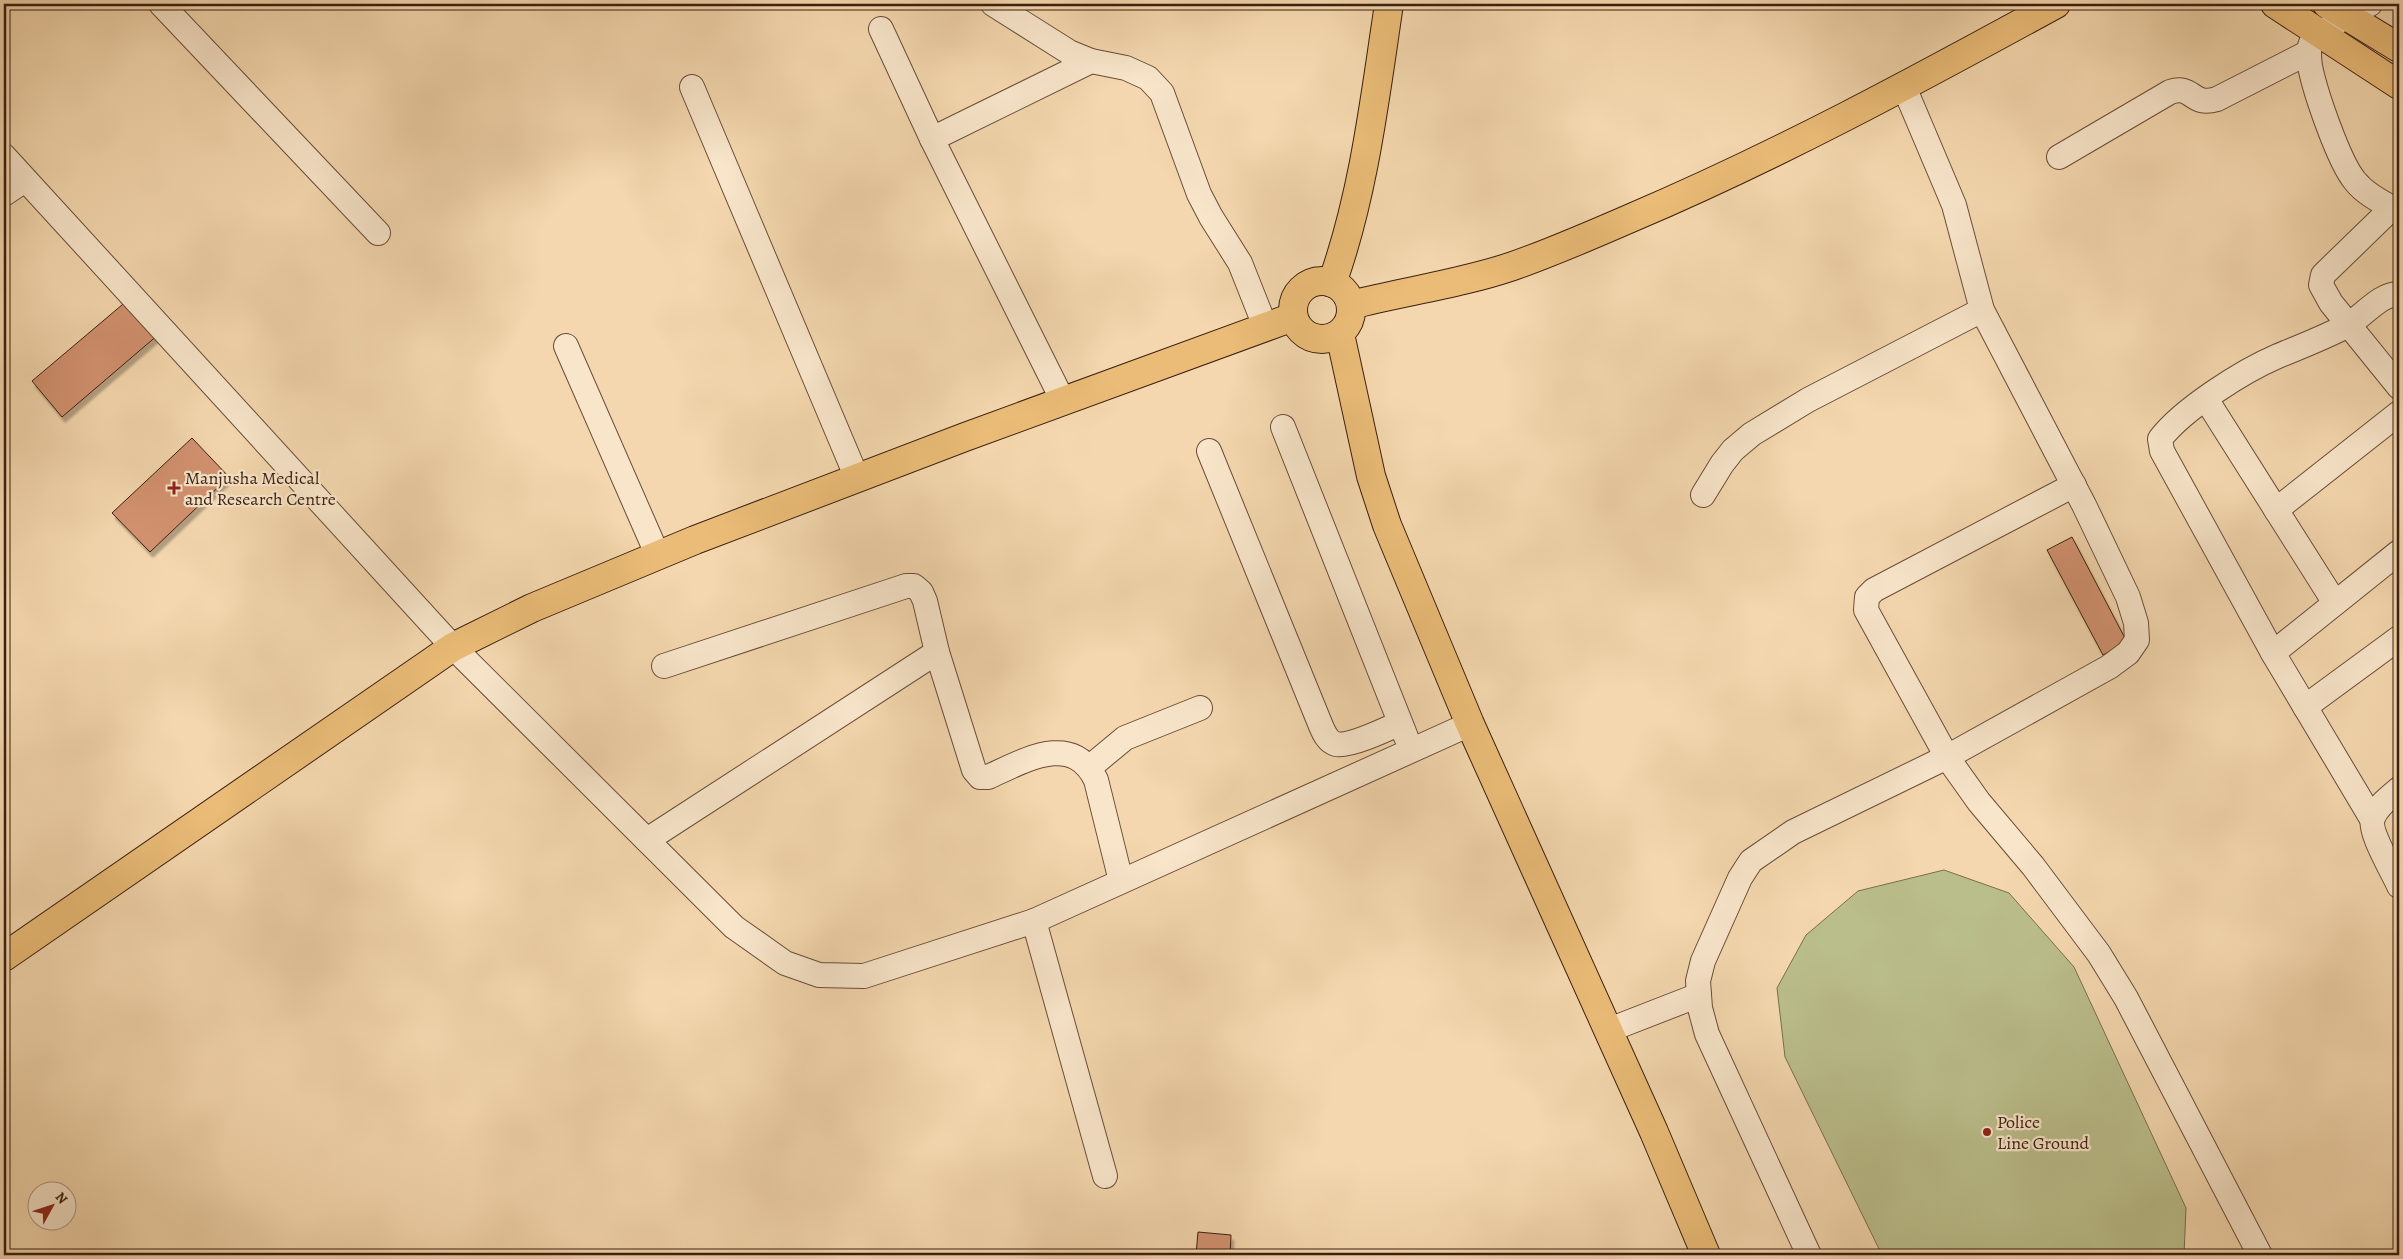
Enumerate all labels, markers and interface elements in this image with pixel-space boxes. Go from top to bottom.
place label: Manjusha Medical and Research Centre [185,466,336,511]
marker: Manjusha Medical and Research Centre [167,481,181,495]
place label: Police Line Ground [1997,1110,2090,1155]
marker: Police Line Ground [1981,1126,1993,1138]
north arrow [28,1182,78,1232]
text: N [51,1188,72,1208]

